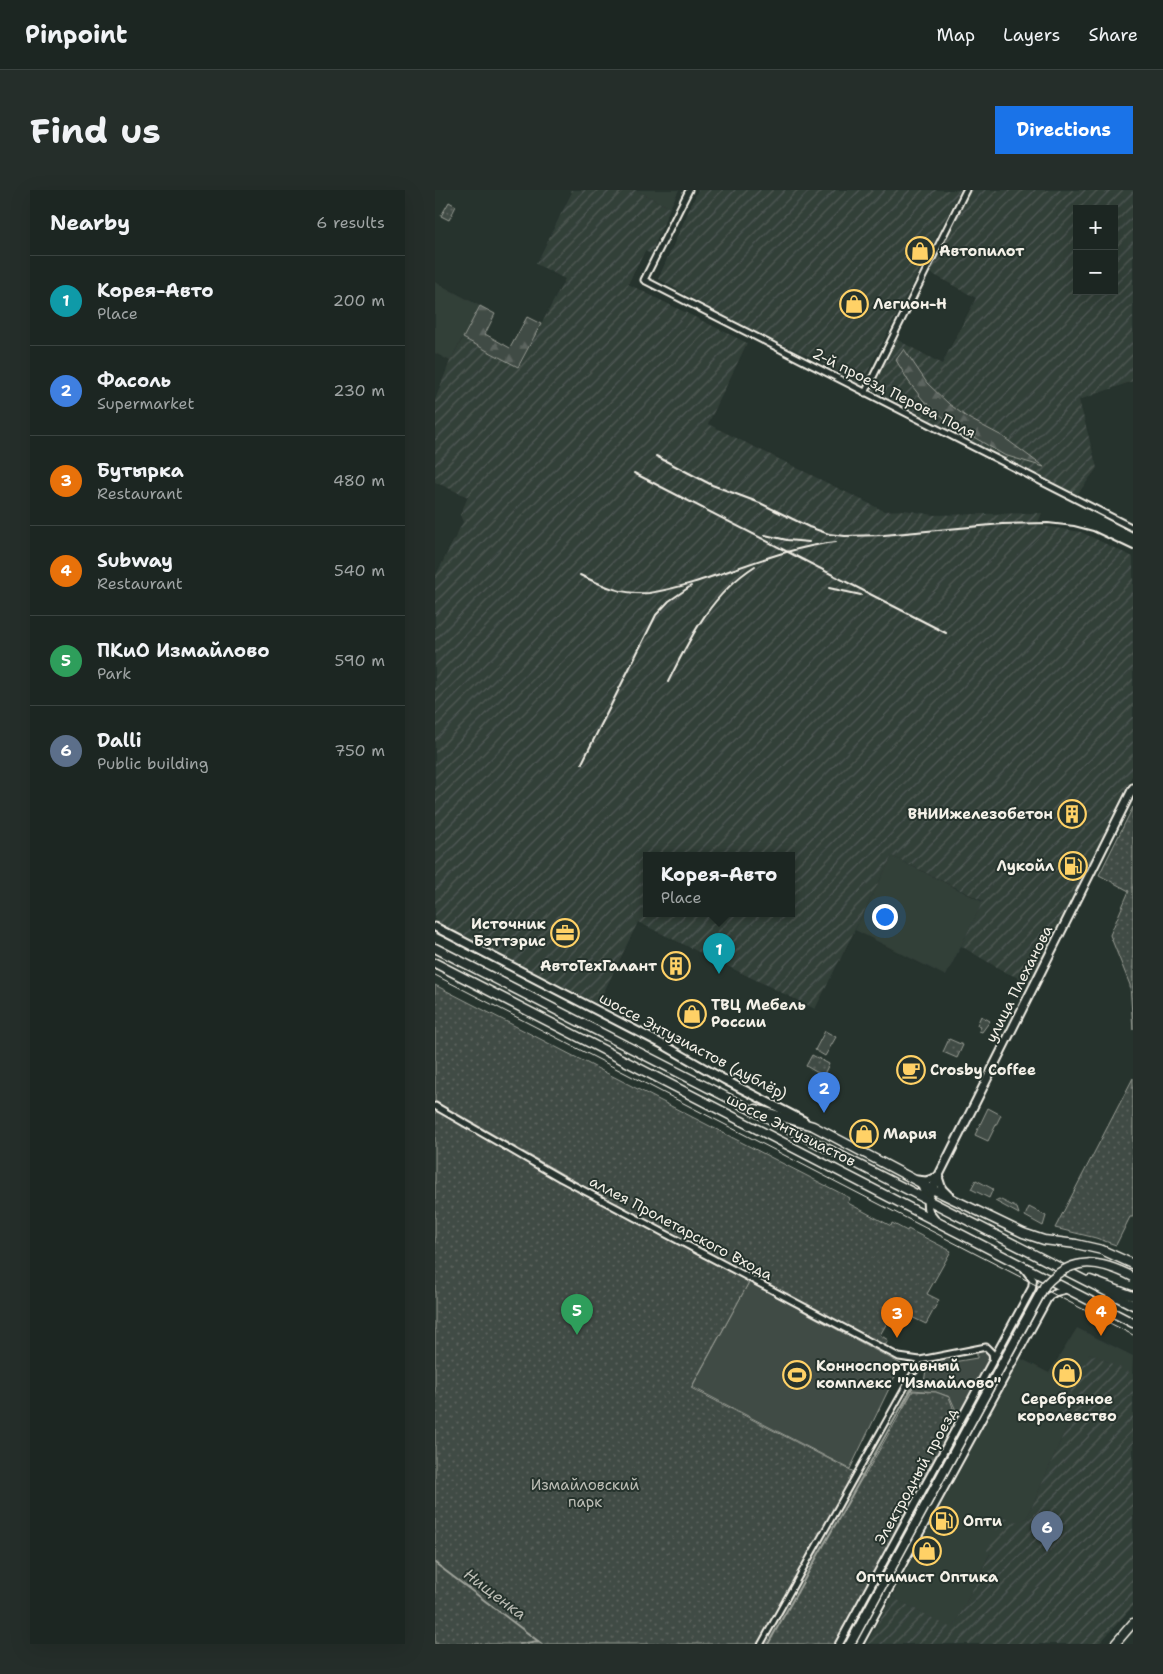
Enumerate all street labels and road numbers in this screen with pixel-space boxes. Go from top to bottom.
street label: 2-й проезд Перова Поля [809,343,979,443]
street label: улица Плеханова [981,921,1058,1046]
street label: шоссе Энтузиастов (дублёр) [596,988,790,1104]
street label: шоссе Энтузиастов [723,1089,859,1171]
street label: аллея Пролетарского Входа [586,1171,777,1285]
street label: Электродный проезд [870,1403,962,1548]

